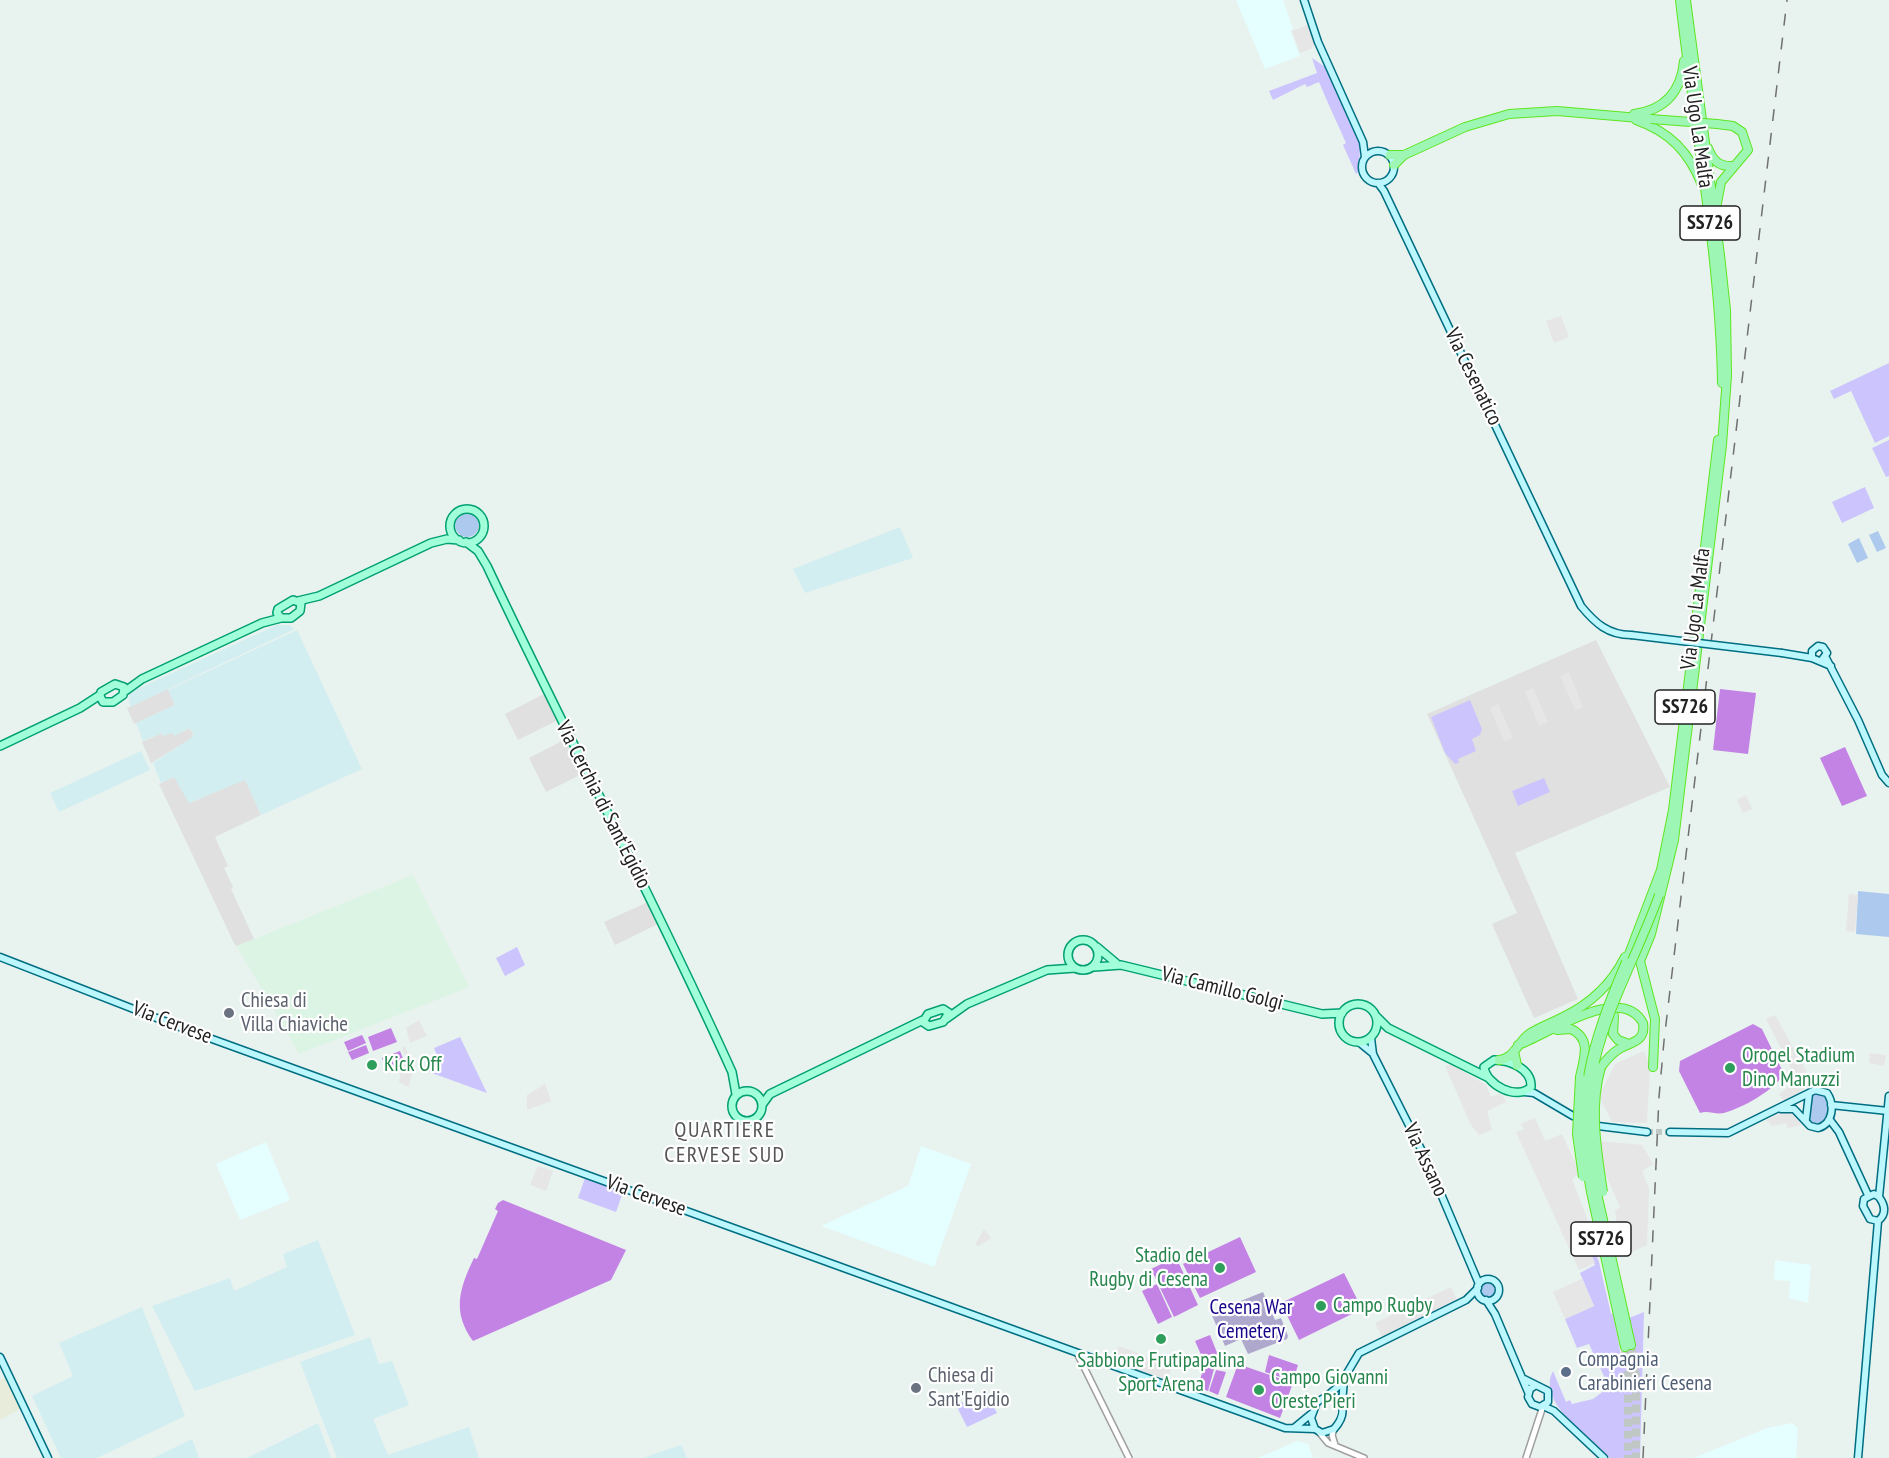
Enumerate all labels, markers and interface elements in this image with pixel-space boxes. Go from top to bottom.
street label: Via Ugo La Malfa [1676,65,1718,189]
road number: SS726 [1680,206,1740,240]
street label: Via Cesenatico [1439,324,1507,430]
street label: Via Ugo La Malfa [1676,547,1716,671]
road number: SS726 [1655,690,1715,724]
street label: Via Cerchia di Sant'Egidio [550,717,656,893]
street label: Via Camillo Golgi [1159,962,1285,1016]
place label: Chiesa di Villa Chiaviche [241,988,348,1038]
street label: Via Cervese [129,996,215,1050]
marker: Chiesa di Villa Chiaviche [222,1006,236,1020]
place label: Orogel Stadium Dino Manuzzi [1742,1043,1855,1093]
place label: Kick Off [384,1052,441,1078]
marker: Kick Off [365,1058,379,1072]
marker: Orogel Stadium Dino Manuzzi [1723,1061,1737,1075]
district label: QUARTIERE CERVESE SUD [664,1118,786,1170]
street label: Via Assano [1397,1119,1453,1201]
street label: Via Cervese [603,1170,689,1222]
road number: SS726 [1571,1222,1631,1256]
place label: Stadio del Rugby di Cesena [1089,1243,1208,1293]
marker: Stadio del Rugby di Cesena [1213,1261,1227,1275]
place label: Campo Rugby [1333,1293,1432,1319]
park label: Cesena War Cemetery [1209,1295,1293,1345]
marker: Campo Rugby [1314,1299,1328,1313]
marker: Sabbione Frutipapalina Sport Arena [1154,1332,1168,1346]
place label: Compagnia Carabinieri Cesena [1578,1347,1712,1397]
place label: Sabbione Frutipapalina Sport Arena [1077,1348,1245,1398]
place label: Chiesa di Sant'Egidio [928,1363,1010,1413]
place label: Campo Giovanni Oreste Pieri [1271,1365,1388,1415]
marker: Compagnia Carabinieri Cesena [1559,1365,1573,1379]
marker: Chiesa di Sant'Egidio [909,1381,923,1395]
marker: Campo Giovanni Oreste Pieri [1252,1383,1266,1397]

